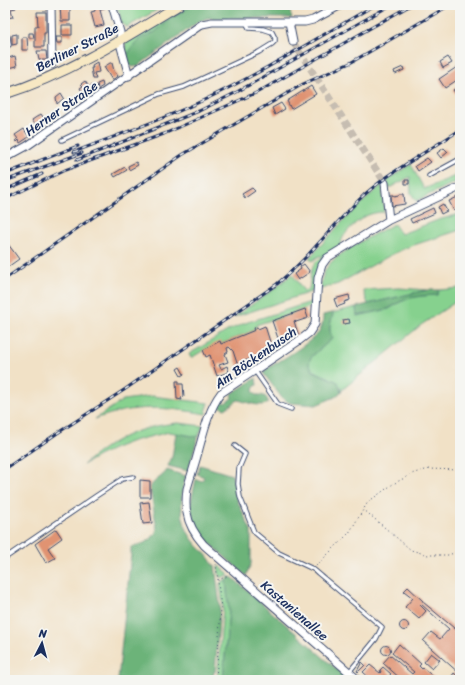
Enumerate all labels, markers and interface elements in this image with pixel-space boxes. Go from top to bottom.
street label: Berliner Straße [32,16,123,78]
street label: Herner Straße [20,74,103,142]
street label: Am Böckenbusch [208,320,301,395]
street label: Kastanienallee [255,574,334,647]
north arrow [22,623,62,663]
text: N [37,624,48,643]

